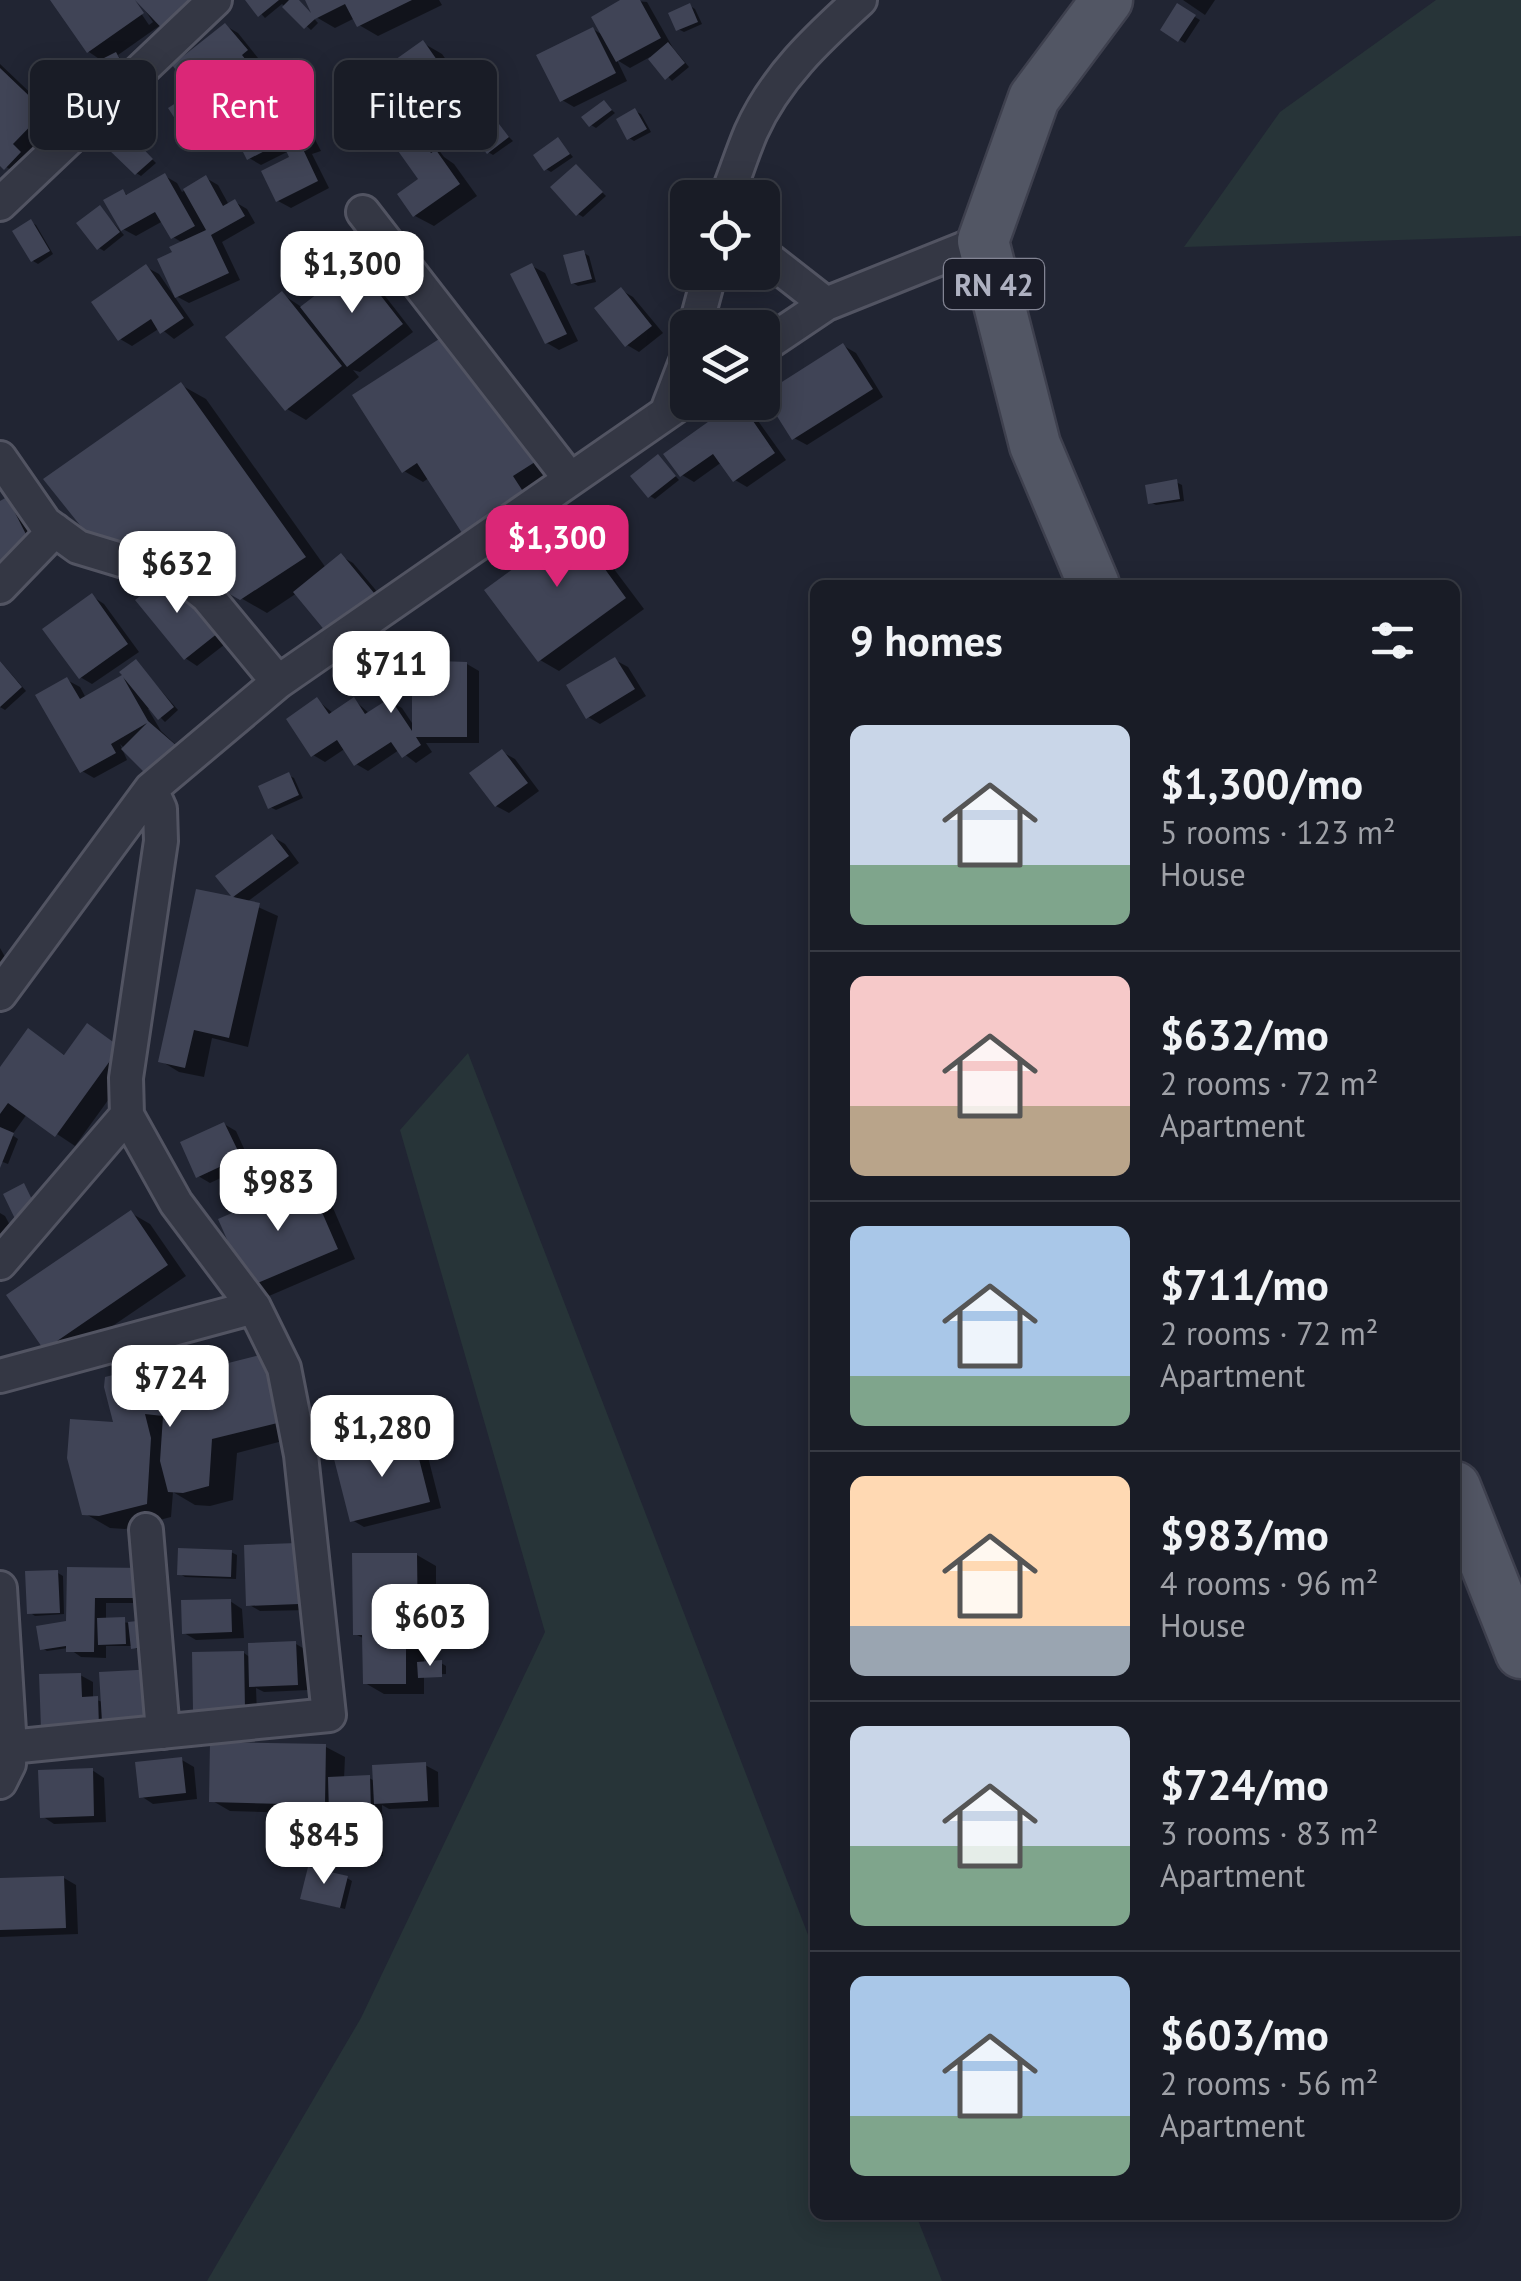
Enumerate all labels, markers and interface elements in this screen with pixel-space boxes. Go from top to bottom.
chip: Buy [30,60,156,150]
chip: Rent [176,60,314,150]
chip: Filters [334,60,497,150]
map controls [670,180,780,420]
button: locate [670,180,780,290]
pin: $1,300 [271,231,433,316]
text: $1,300 [303,242,401,284]
road number: RN 42 [944,259,1044,309]
button: layers [670,310,780,420]
pin: $1,300 [476,505,638,590]
text: $1,300 [508,516,606,558]
pin: $632 [118,531,236,616]
text: $632 [141,542,213,584]
text: 9 homes [850,613,1003,668]
icon: filters [1365,613,1420,668]
pin: $711 [332,631,450,716]
text: $711 [355,642,427,684]
text: $1,300/mo [1160,756,1363,811]
icon: home [930,765,1050,885]
text: 5 rooms · 123 m² [1160,811,1396,853]
text: House [1160,853,1246,895]
text: $632/mo [1160,1007,1329,1062]
icon: home [930,1016,1050,1136]
text: 2 rooms · 72 m² [1160,1062,1378,1104]
text: Apartment [1160,1104,1305,1146]
pin: $983 [219,1149,337,1234]
text: $983 [242,1160,314,1202]
text: $711/mo [1160,1257,1329,1312]
icon: home [930,1266,1050,1386]
text: 2 rooms · 72 m² [1160,1312,1378,1354]
pin: $724 [111,1345,229,1430]
text: Apartment [1160,1354,1305,1396]
text: $724 [134,1356,206,1398]
pin: $1,280 [301,1395,463,1480]
text: $1,280 [333,1406,431,1448]
text: $983/mo [1160,1507,1329,1562]
icon: home [930,1516,1050,1636]
text: 4 rooms · 96 m² [1160,1562,1378,1604]
pin: $603 [371,1584,489,1669]
text: $603 [394,1595,466,1637]
text: House [1160,1604,1246,1646]
text: $724/mo [1160,1757,1329,1812]
icon: home [930,1766,1050,1886]
pin: $845 [265,1802,383,1887]
text: 3 rooms · 83 m² [1160,1812,1378,1854]
text: $845 [288,1813,360,1855]
text: Apartment [1160,1854,1305,1896]
text: $603/mo [1160,2007,1329,2062]
icon: home [930,2016,1050,2136]
text: 2 rooms · 56 m² [1160,2062,1378,2104]
text: Apartment [1160,2104,1305,2146]

